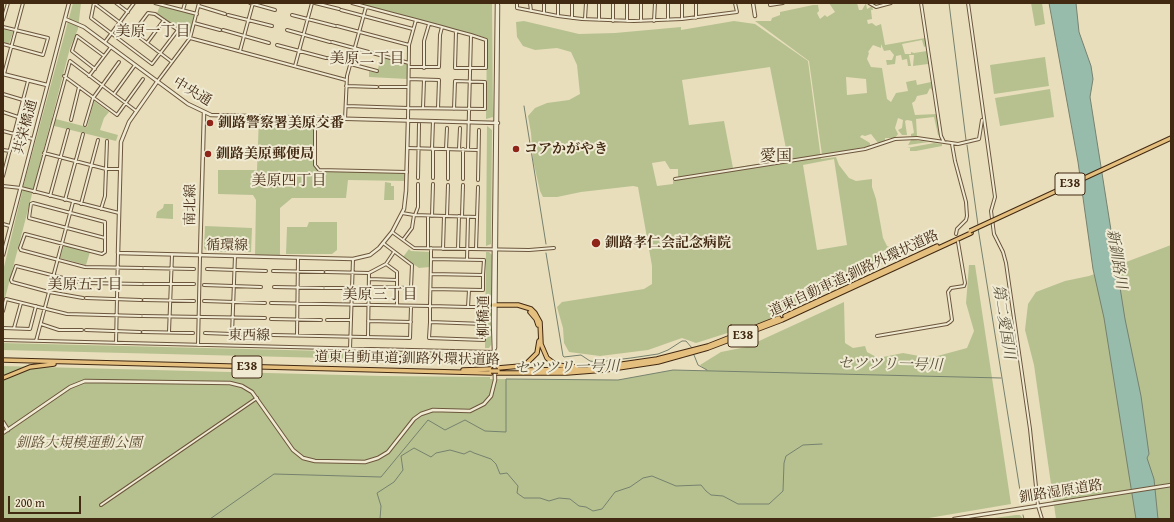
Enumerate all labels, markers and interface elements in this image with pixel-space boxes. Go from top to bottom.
district label: 美原一丁目 [116,23,190,41]
district label: 美原二丁目 [330,50,404,68]
street label: 中央通 [170,74,214,110]
street label: 共栄橋通 [11,98,41,156]
place label: 釧路警察署美原交番 [218,115,344,131]
marker: 釧路警察署美原交番 [205,118,215,128]
place label: コアかがやき [524,141,608,157]
marker: コアかがやき [511,144,521,154]
place label: 釧路美原郵便局 [216,146,314,162]
district label: 愛国 [760,147,792,167]
marker: 釧路美原郵便局 [203,149,213,159]
district label: 美原四丁目 [252,172,326,190]
road number: E38 [1055,173,1085,195]
street label: 南北線 [182,184,200,226]
street label: 道東自動車道;釧路外環状道路 [766,227,942,321]
water label: 新釧路川 [1102,228,1130,290]
place label: 釧路孝仁会記念病院 [605,235,731,251]
street label: 循環線 [206,237,248,255]
marker: 釧路孝仁会記念病院 [590,237,602,249]
district label: 美原五丁目 [48,276,122,294]
water label: 第二愛国川 [988,284,1018,360]
district label: 美原三丁目 [343,286,417,304]
street label: 柳橋通 [476,295,492,337]
road number: E38 [728,325,758,347]
street label: 東西線 [228,327,270,345]
street label: 道東自動車道;釧路外環状道路 [314,349,500,369]
water label: セツツリ一号川 [837,355,943,375]
road number: E38 [232,356,262,378]
water label: セツツリ一号川 [514,358,620,378]
park label: 釧路大規模運動公園 [16,435,142,451]
street label: 釧路湿原道路 [1018,477,1104,507]
scale bar [10,488,83,514]
text: 200 m [15,494,45,511]

